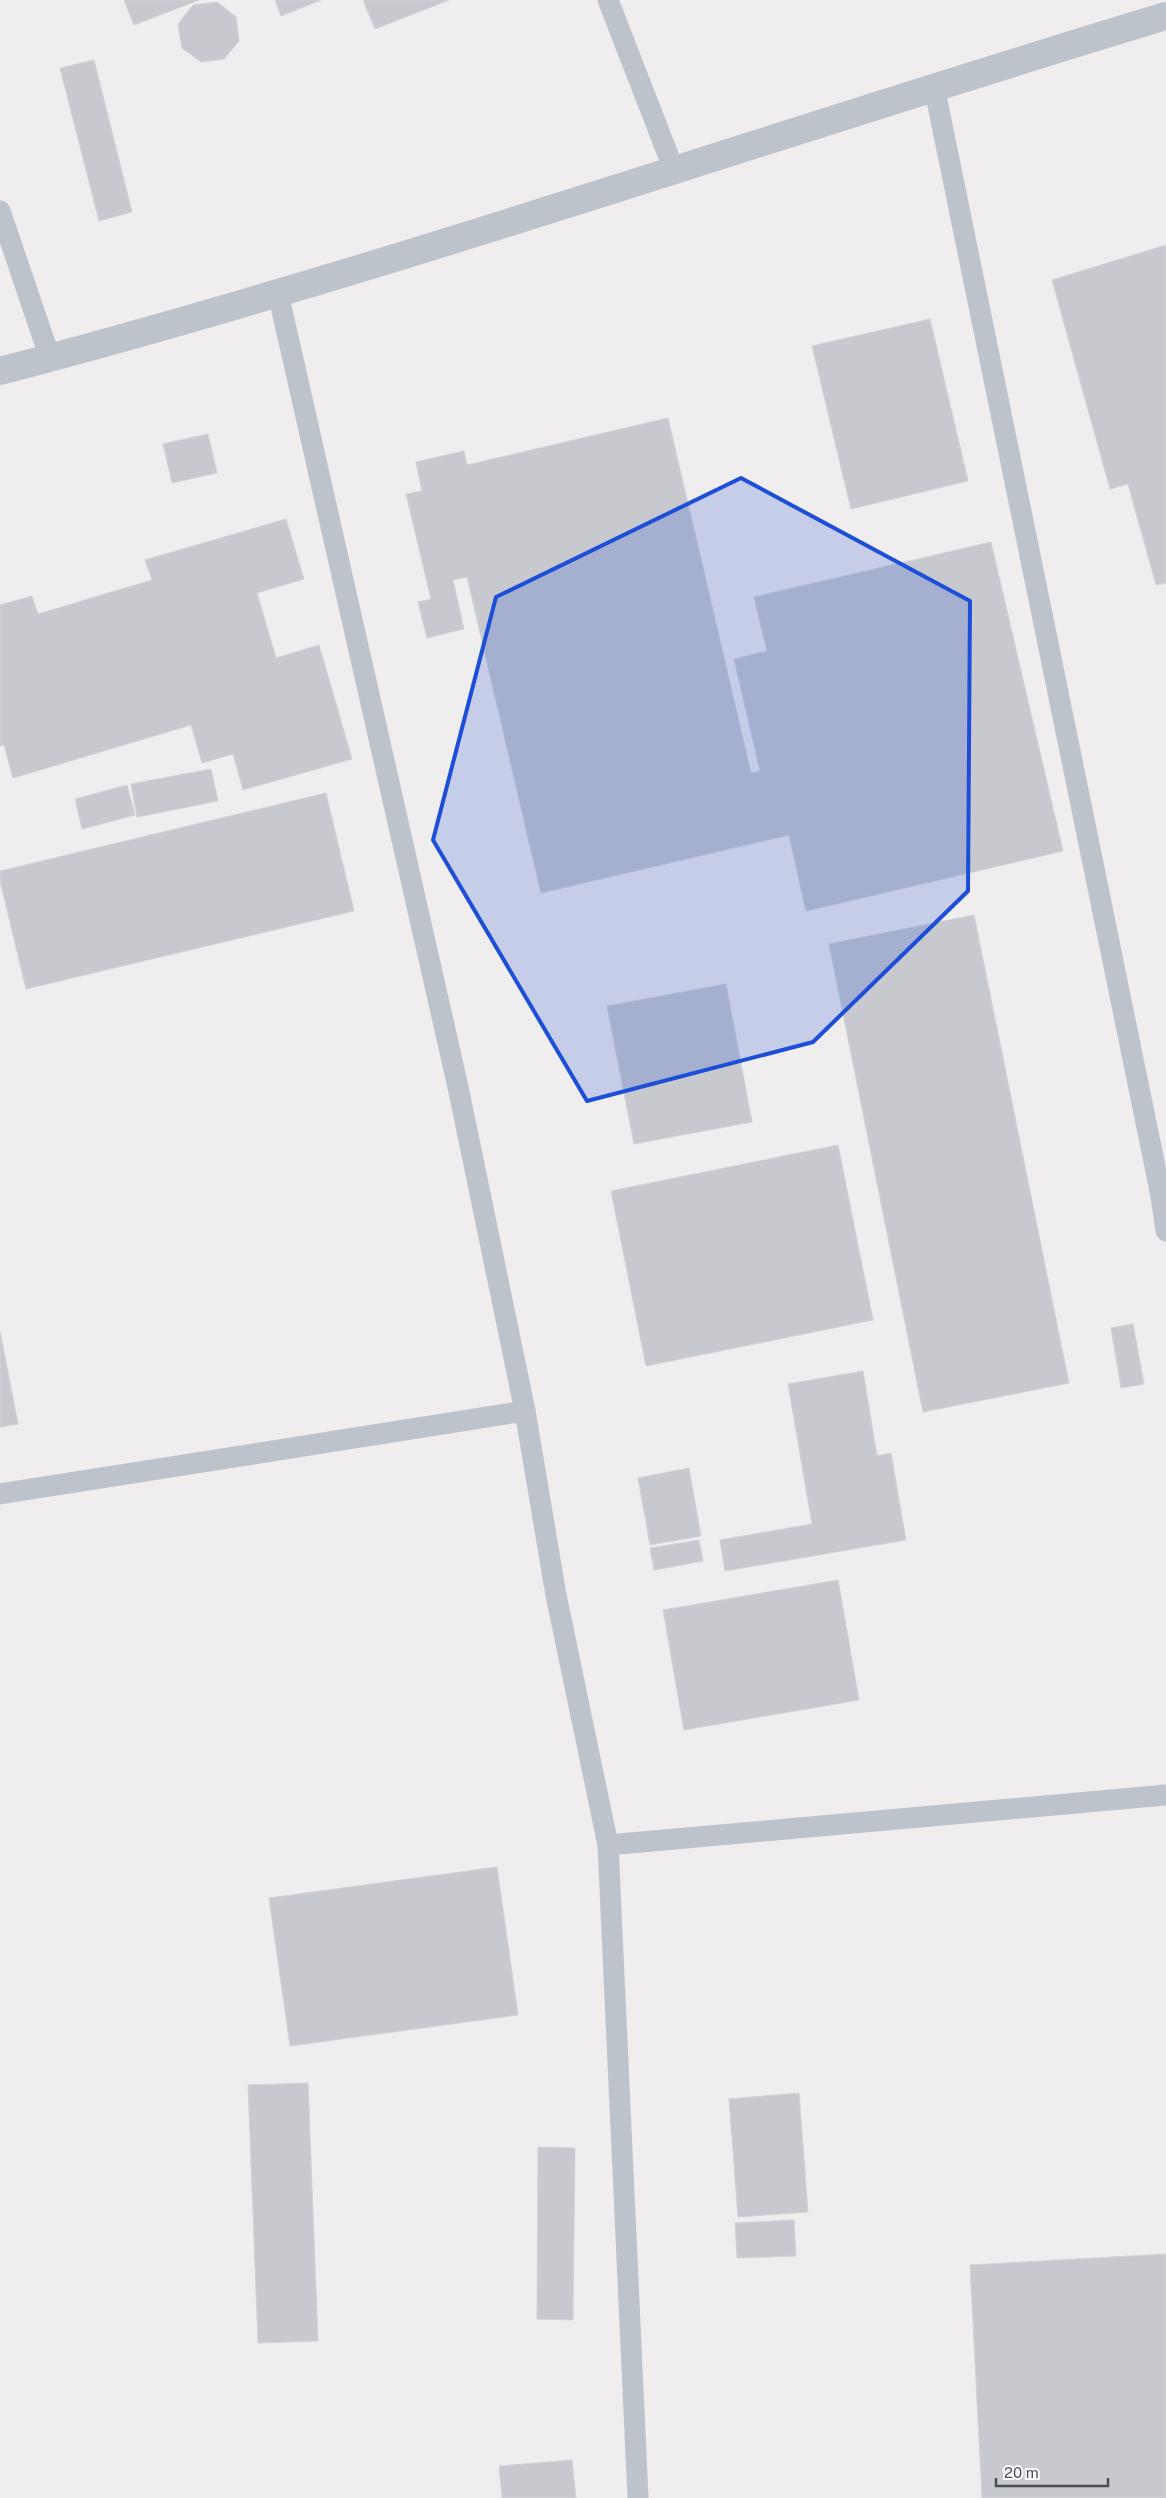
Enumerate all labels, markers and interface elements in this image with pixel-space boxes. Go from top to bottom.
scale bar [996,2456,1108,2488]
text: 20 m [1004,2464,1039,2481]

